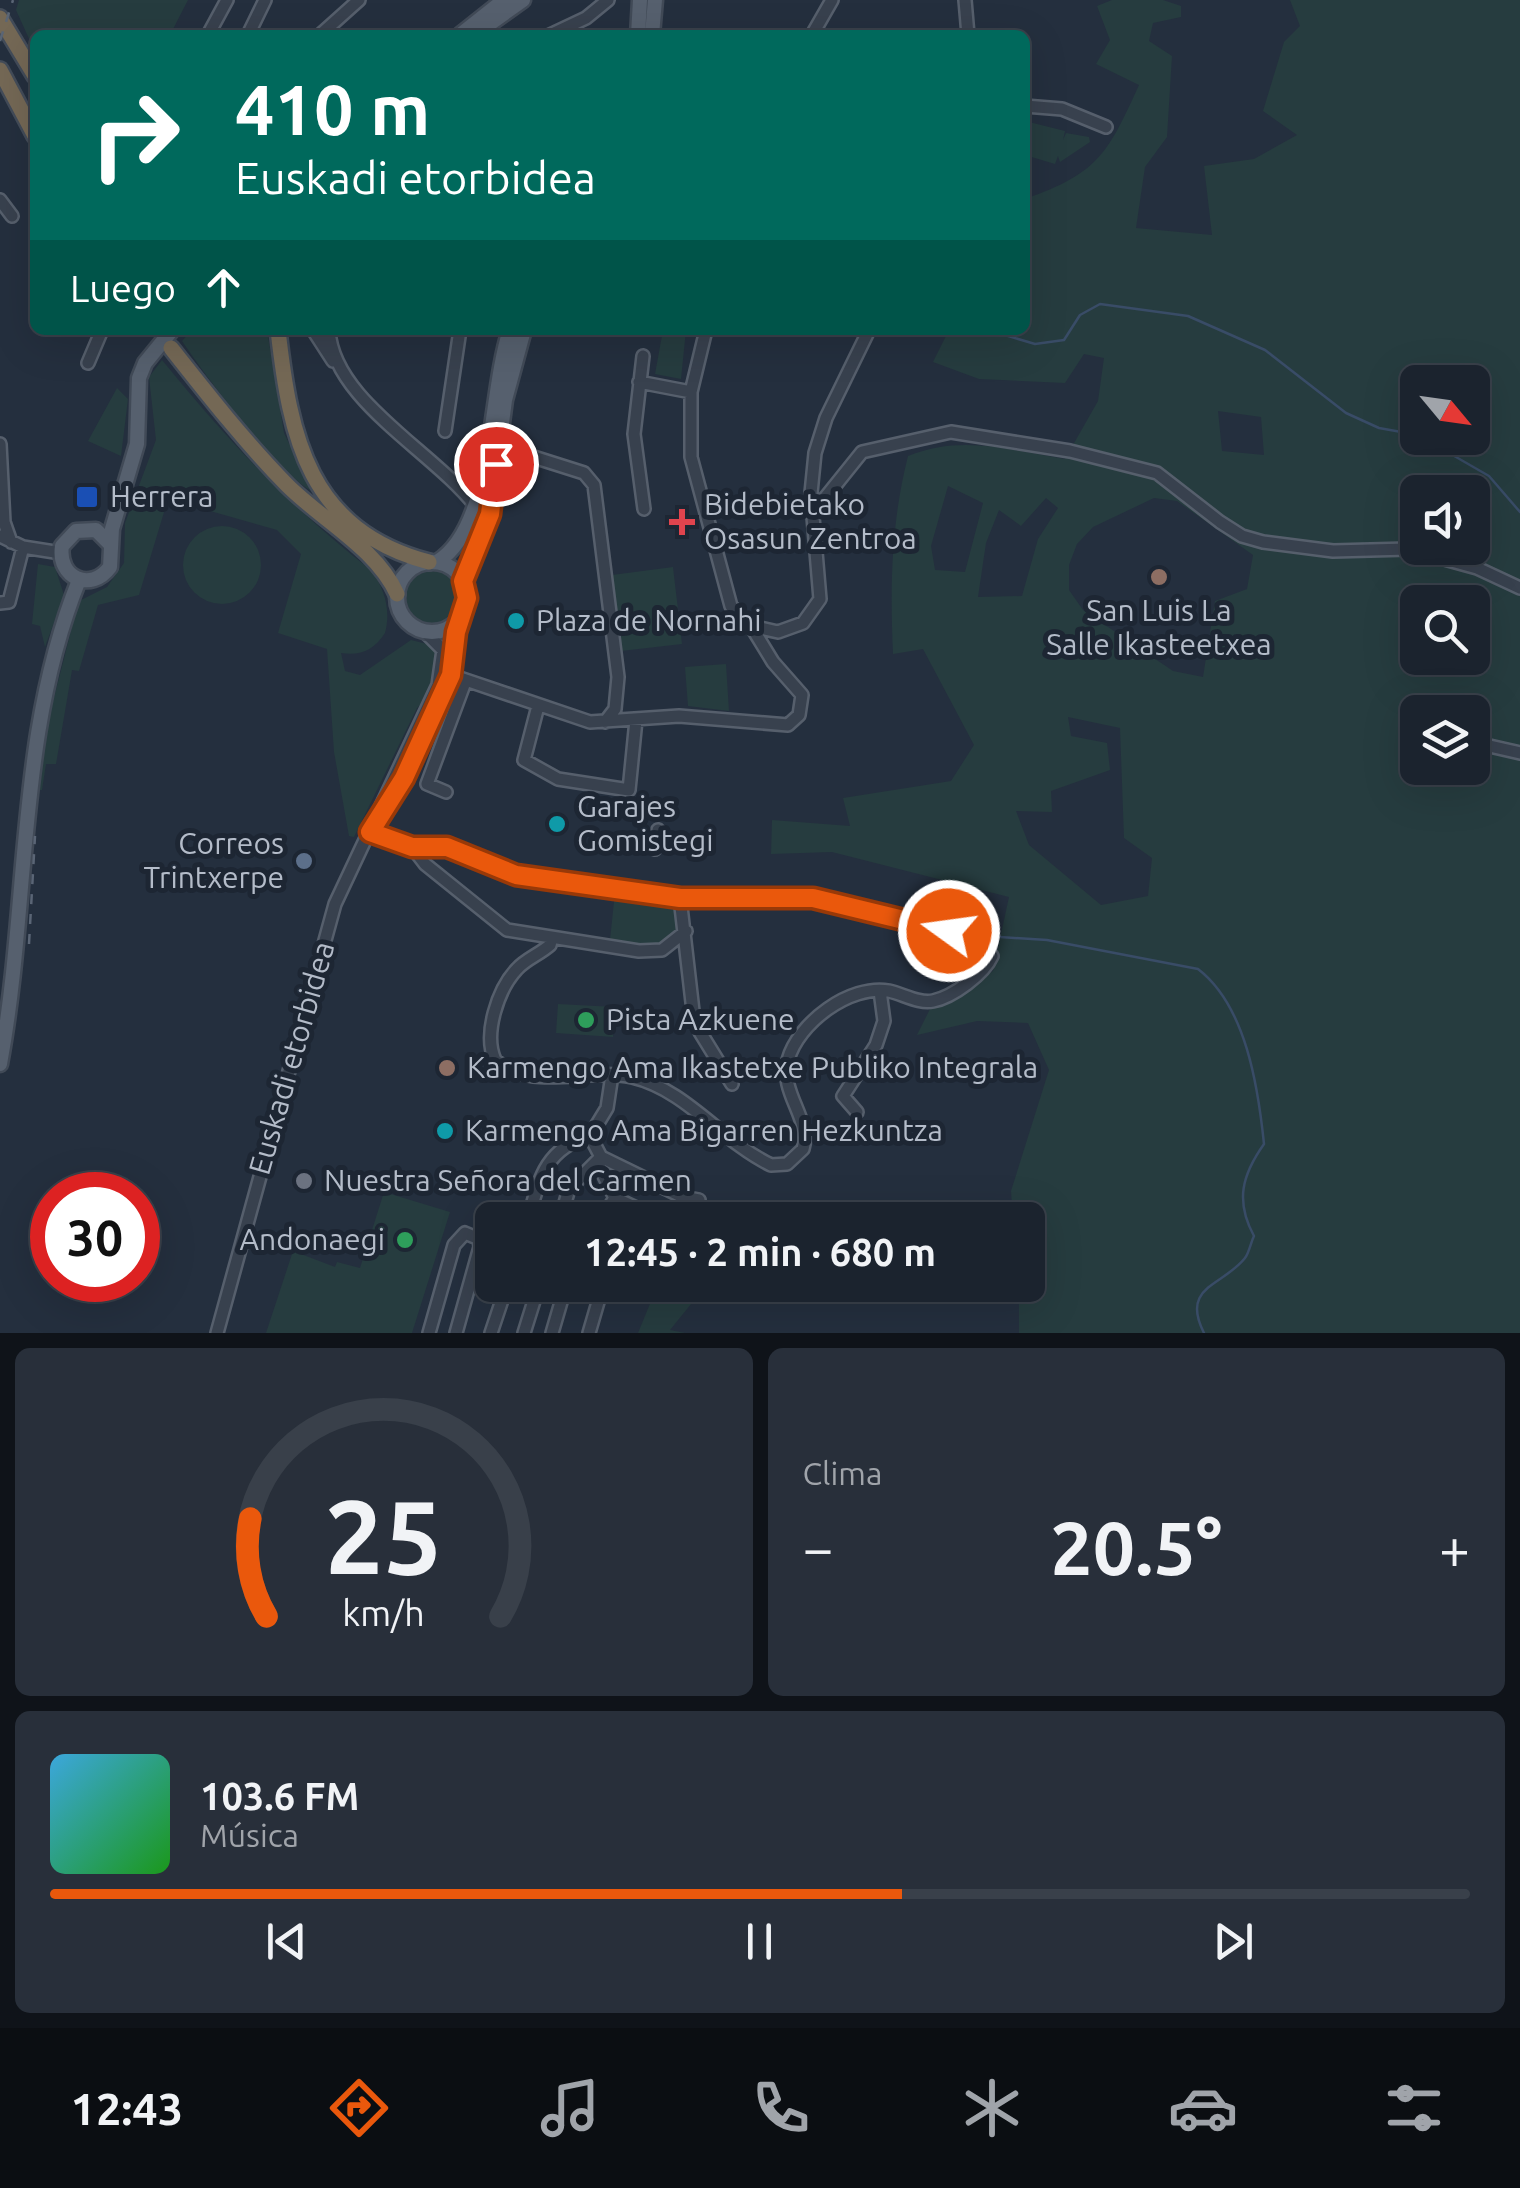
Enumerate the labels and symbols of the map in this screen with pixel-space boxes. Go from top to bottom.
north arrow [1400,365,1490,455]
pin [454,422,539,507]
place label: Herrera [110,479,214,513]
marker: Herrera [74,484,100,510]
place label: Bidebietako Osasun Zentroa [704,487,917,555]
marker: Bidebietako Osasun Zentroa [669,509,695,535]
marker: San Luis La Salle Ikasteetxea [1148,566,1170,588]
place label: San Luis La Salle Ikasteetxea [1046,593,1272,661]
place label: Plaza de Nornahi [536,603,762,637]
marker: Plaza de Nornahi [505,610,527,632]
place label: Garajes Gomistegi [577,789,713,857]
marker: Garajes Gomistegi [546,813,568,835]
place label: Correos Trintxerpe [143,826,284,894]
marker: Correos Trintxerpe [293,850,315,872]
position arrow [897,879,1001,983]
street label: Euskadi etorbidea [242,937,341,1178]
place label: Pista Azkuene [606,1002,795,1036]
marker: Pista Azkuene [575,1009,597,1031]
place label: Karmengo Ama Ikastetxe Publiko Integrala [467,1050,1038,1084]
marker: Karmengo Ama Ikastetxe Publiko Integrala [436,1057,458,1079]
place label: Karmengo Ama Bigarren Hezkuntza [465,1113,943,1147]
marker: Karmengo Ama Bigarren Hezkuntza [434,1120,456,1142]
place label: Nuestra Señora del Carmen [324,1163,692,1197]
marker: Nuestra Señora del Carmen [293,1170,315,1192]
speed limit sign: 30 [30,1172,160,1302]
place label: Andonaegi [240,1222,385,1256]
marker: Andonaegi [394,1229,416,1251]

